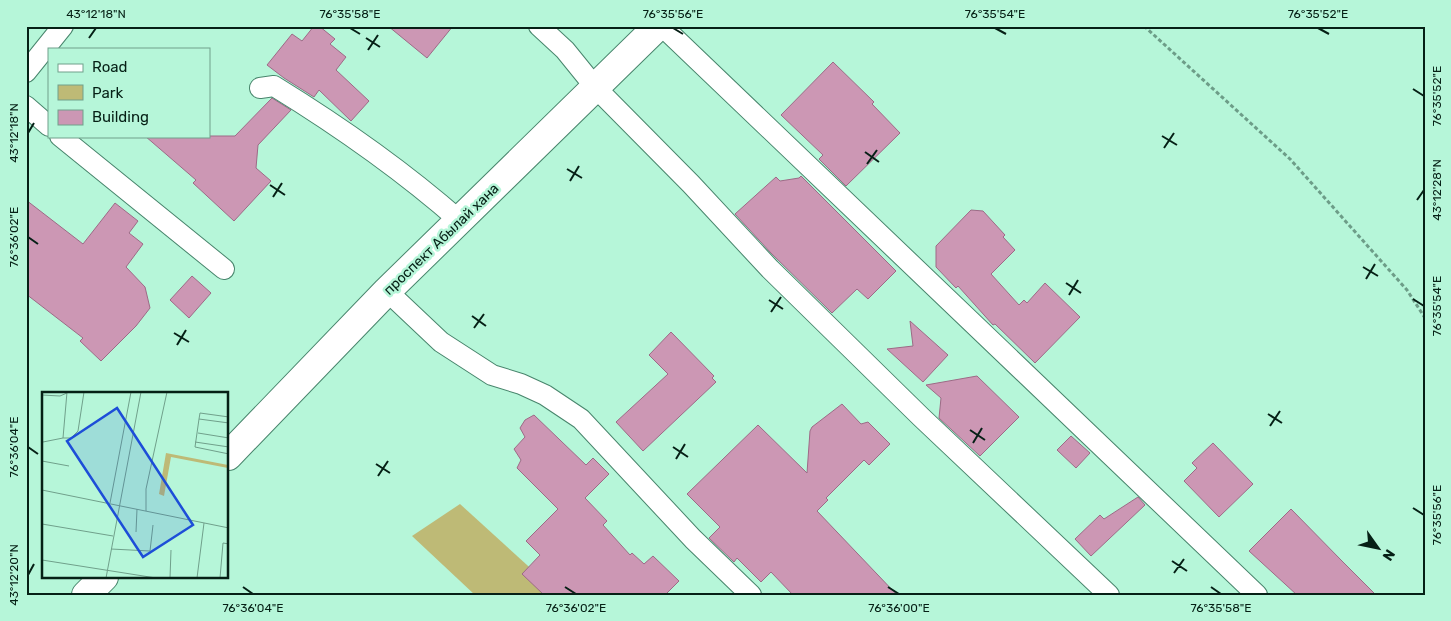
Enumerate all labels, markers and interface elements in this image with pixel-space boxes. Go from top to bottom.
text: 43°12'18"N [66,7,126,21]
text: 76°35'58"E [319,7,381,21]
text: 76°35'56"E [643,7,703,21]
text: 76°35'54"E [965,7,1025,21]
text: 76°35'52"E [1288,7,1348,21]
legend [48,48,210,138]
text: Road [92,58,128,76]
text: 76°35'52"E [1430,66,1444,126]
text: Park [92,84,123,102]
text: 43°12'18"N [7,103,21,163]
text: Building [92,108,149,126]
text: 43°12'28"N [1430,159,1444,221]
street label: проспект Абылай хана [380,180,502,299]
text: 76°36'02"E [7,207,21,267]
text: 76°35'54"E [1430,276,1444,336]
inset map [42,392,229,578]
text: 76°36'04"E [7,417,21,477]
text: 76°35'56"E [1430,485,1444,545]
north arrow [1354,524,1404,574]
text: 43°12'20"N [7,544,21,606]
text: N [1379,546,1398,564]
text: 76°36'04"E [223,601,283,615]
text: 76°36'02"E [546,601,606,615]
text: 76°36'00"E [868,601,930,615]
text: 76°35'58"E [1190,601,1252,615]

